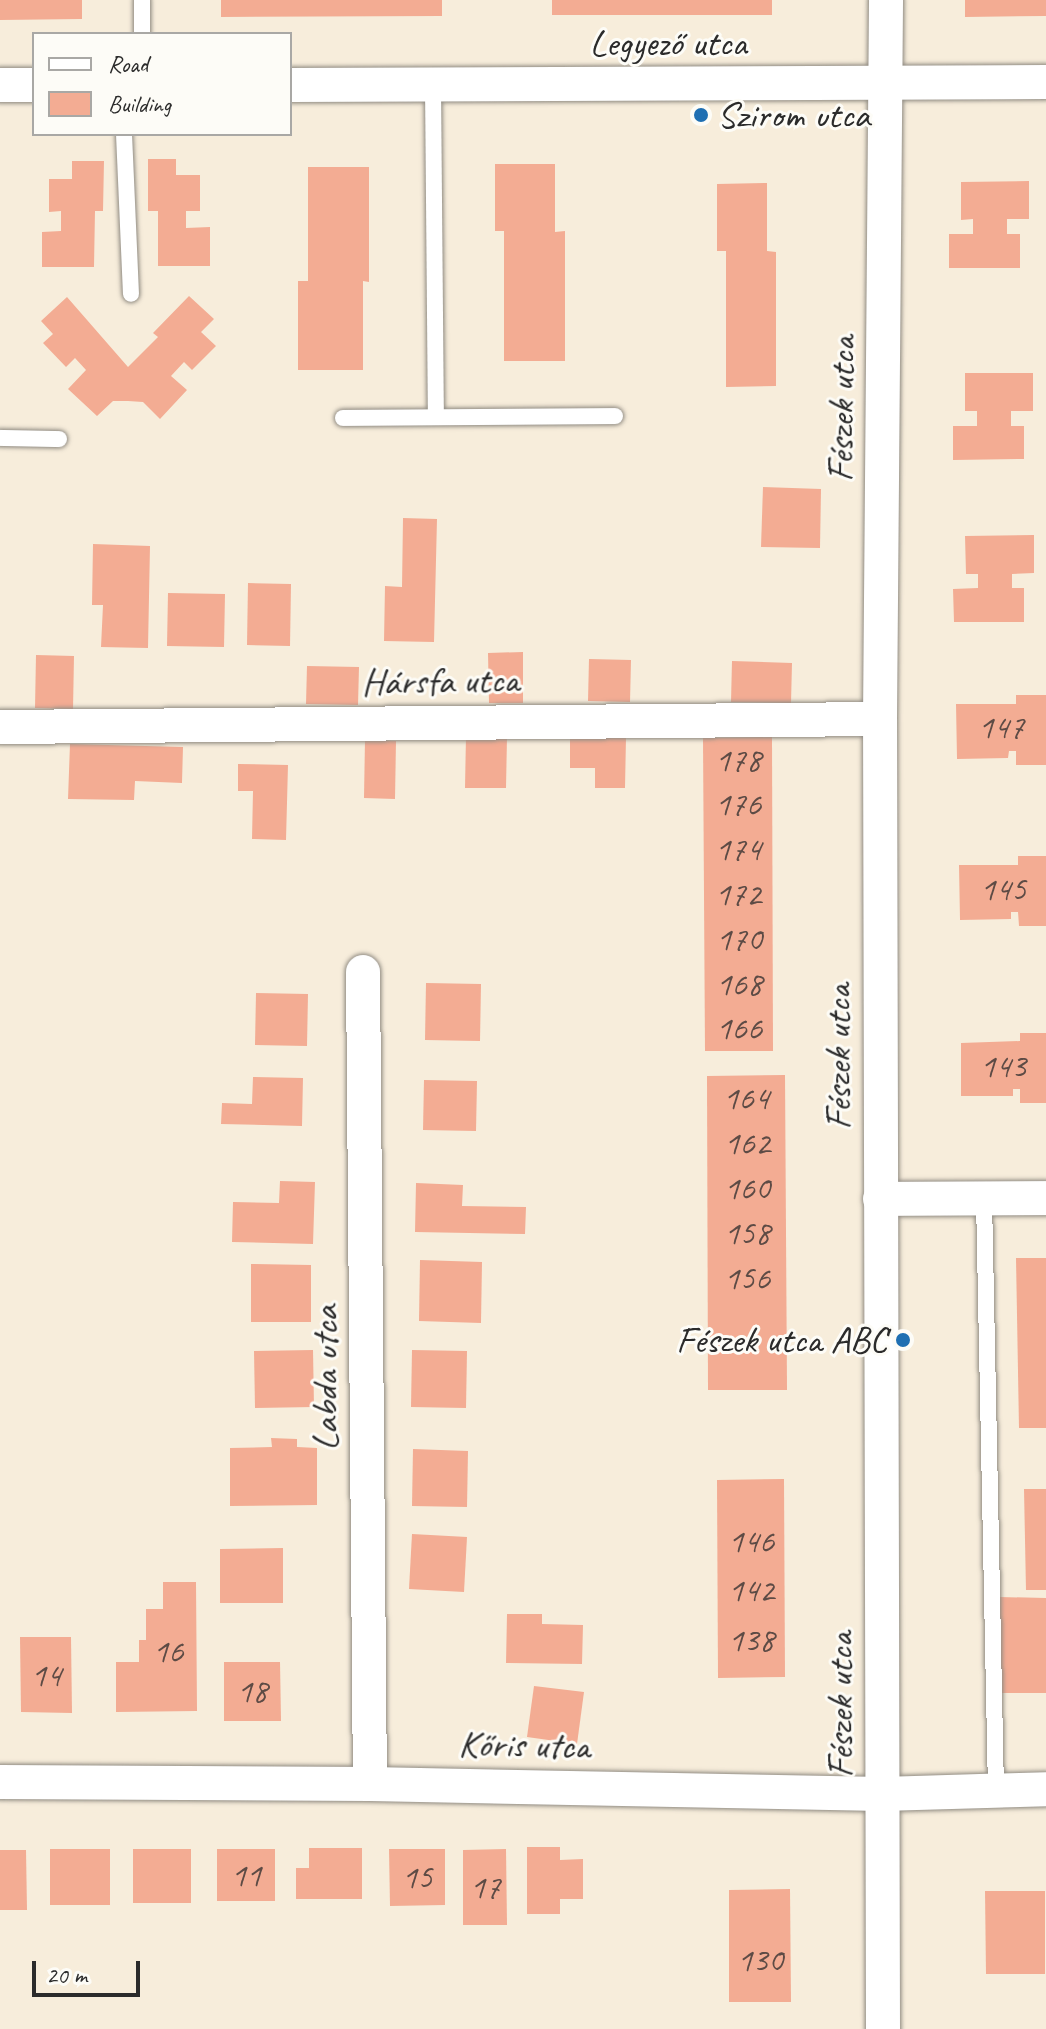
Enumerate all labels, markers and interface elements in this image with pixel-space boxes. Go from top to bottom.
street label: Legyező utca [589,20,747,66]
legend [32,32,292,136]
text: Road [108,49,148,79]
text: Building [108,89,171,119]
place label: Szirom utca [717,92,868,138]
marker: Szirom utca [692,106,710,124]
street label: Fészek utca [817,336,865,482]
street label: Hársfa utca [361,657,519,705]
house number: 147 [978,707,1024,747]
house number: 178 [715,740,761,780]
house number: 176 [715,784,761,824]
house number: 174 [715,829,761,869]
house number: 145 [980,869,1026,909]
house number: 172 [715,874,761,914]
house number: 170 [716,919,762,959]
house number: 168 [716,964,762,1004]
street label: Fészek utca [815,984,861,1130]
house number: 166 [716,1008,762,1048]
house number: 143 [980,1046,1026,1086]
house number: 164 [723,1078,769,1118]
house number: 162 [724,1123,770,1163]
house number: 160 [724,1168,770,1208]
house number: 158 [724,1213,770,1253]
house number: 156 [724,1258,770,1298]
street label: Labda utca [302,1306,348,1450]
place label: Fészek utca ABC [676,1317,887,1363]
marker: Fészek utca ABC [894,1331,912,1349]
house number: 146 [728,1521,774,1561]
house number: 142 [728,1570,774,1610]
house number: 138 [728,1620,774,1660]
house number: 16 [153,1631,183,1671]
street label: Fészek utca [817,1632,863,1778]
house number: 14 [31,1655,61,1695]
house number: 18 [237,1671,267,1711]
street label: Kőris utca [458,1721,590,1769]
house number: 11 [231,1855,261,1895]
house number: 15 [402,1857,432,1897]
house number: 17 [470,1867,500,1907]
house number: 130 [737,1940,783,1980]
scale bar [36,1945,144,1995]
text: 20 m [46,1960,87,1990]

